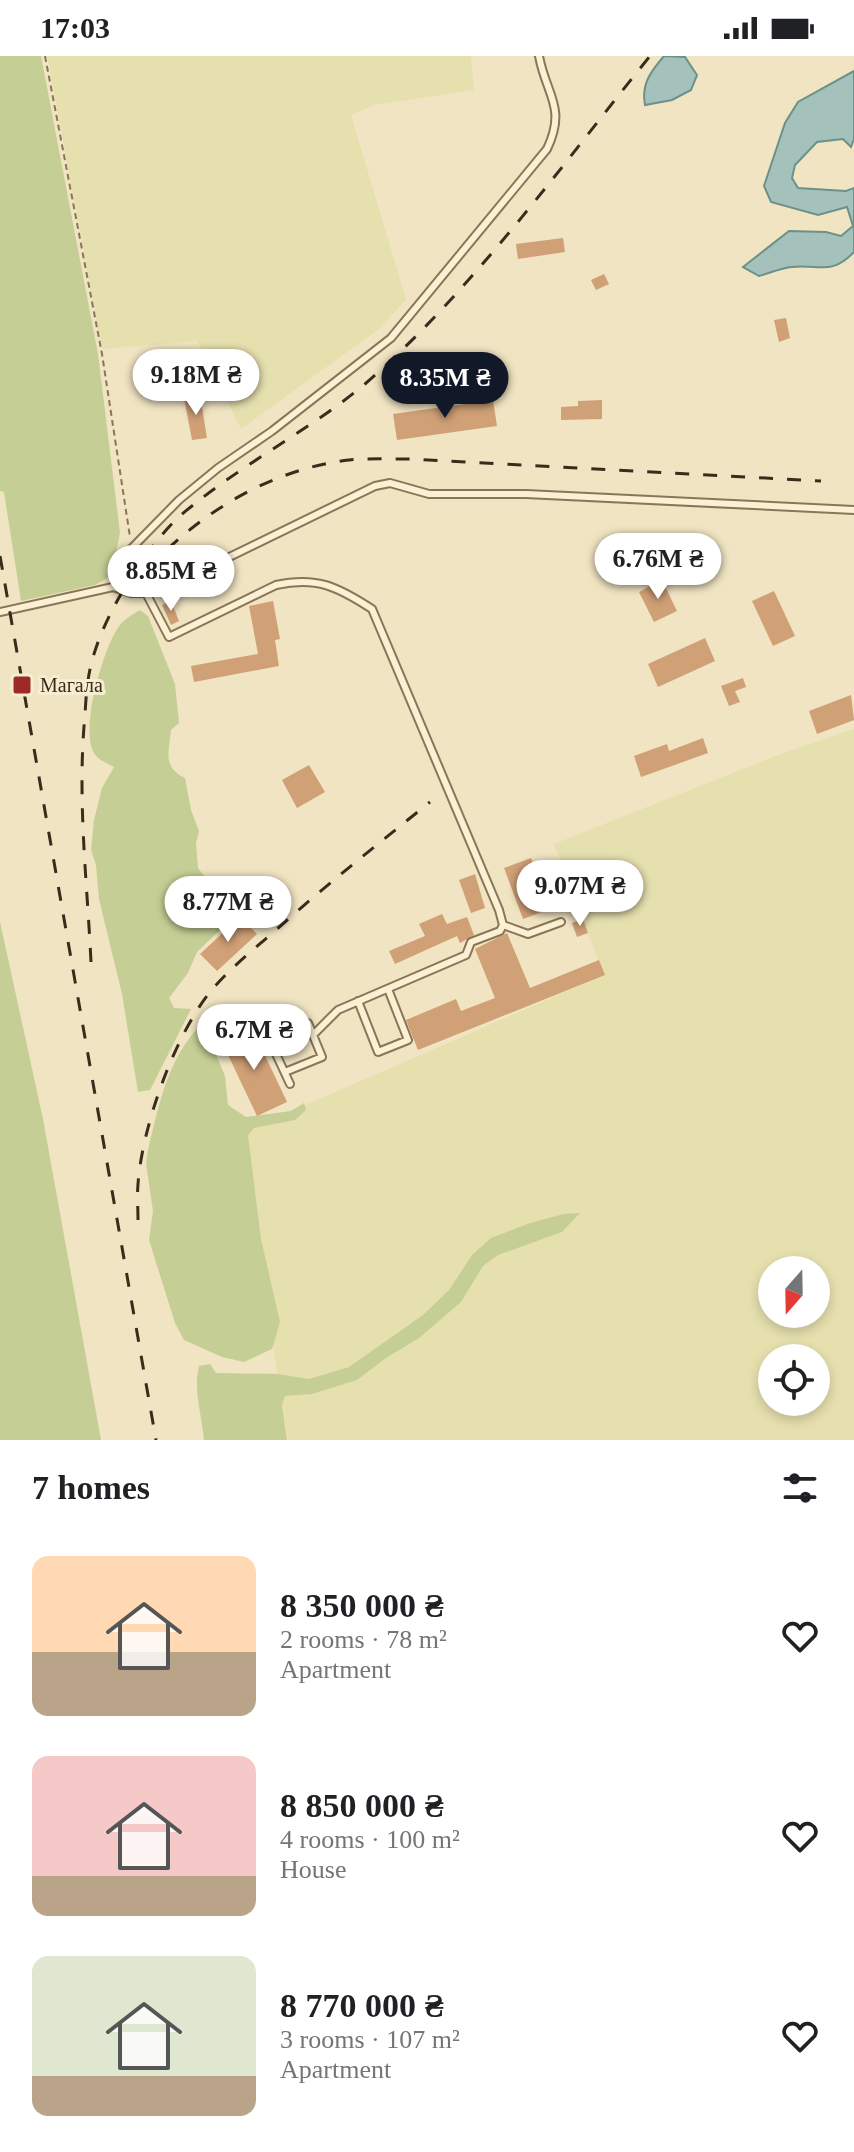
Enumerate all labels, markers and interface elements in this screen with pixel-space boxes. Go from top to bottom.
text: 17:03 [40,11,110,44]
pin: 9.18M ₴ [122,349,270,417]
pin: 8.35M ₴ [371,352,519,420]
text: 9.18M ₴ [151,360,242,389]
text: 8.35M ₴ [400,363,491,392]
pin: 6.76M ₴ [584,533,732,601]
text: 6.76M ₴ [613,544,704,573]
pin: 8.85M ₴ [97,545,245,613]
text: 8.85M ₴ [126,556,217,585]
marker: Магала [11,674,33,696]
place label: Магала [40,674,103,696]
pin: 9.07M ₴ [506,860,654,928]
text: 9.07M ₴ [535,871,626,900]
pin: 8.77M ₴ [154,876,302,944]
text: 8.77M ₴ [183,887,274,916]
pin: 6.7M ₴ [189,1004,319,1072]
text: 6.7M ₴ [215,1015,293,1044]
north arrow [758,1256,830,1328]
map controls [758,1256,830,1416]
button: locate [758,1344,830,1416]
icon: filters [778,1466,822,1510]
text: 7 homes [32,1469,150,1506]
text: 8 350 000 ₴ [280,1587,443,1624]
icon: home [96,1588,192,1684]
icon: heart [778,1614,822,1658]
text: 2 rooms · 78 m² [280,1625,447,1654]
text: Apartment [280,1655,391,1684]
text: 8 850 000 ₴ [280,1787,443,1824]
icon: home [96,1788,192,1884]
icon: heart [778,1814,822,1858]
text: 4 rooms · 100 m² [280,1825,460,1854]
text: House [280,1855,346,1884]
text: 8 770 000 ₴ [280,1987,443,2024]
icon: home [96,1988,192,2084]
icon: heart [778,2014,822,2058]
text: 3 rooms · 107 m² [280,2025,460,2054]
text: Apartment [280,2055,391,2084]

